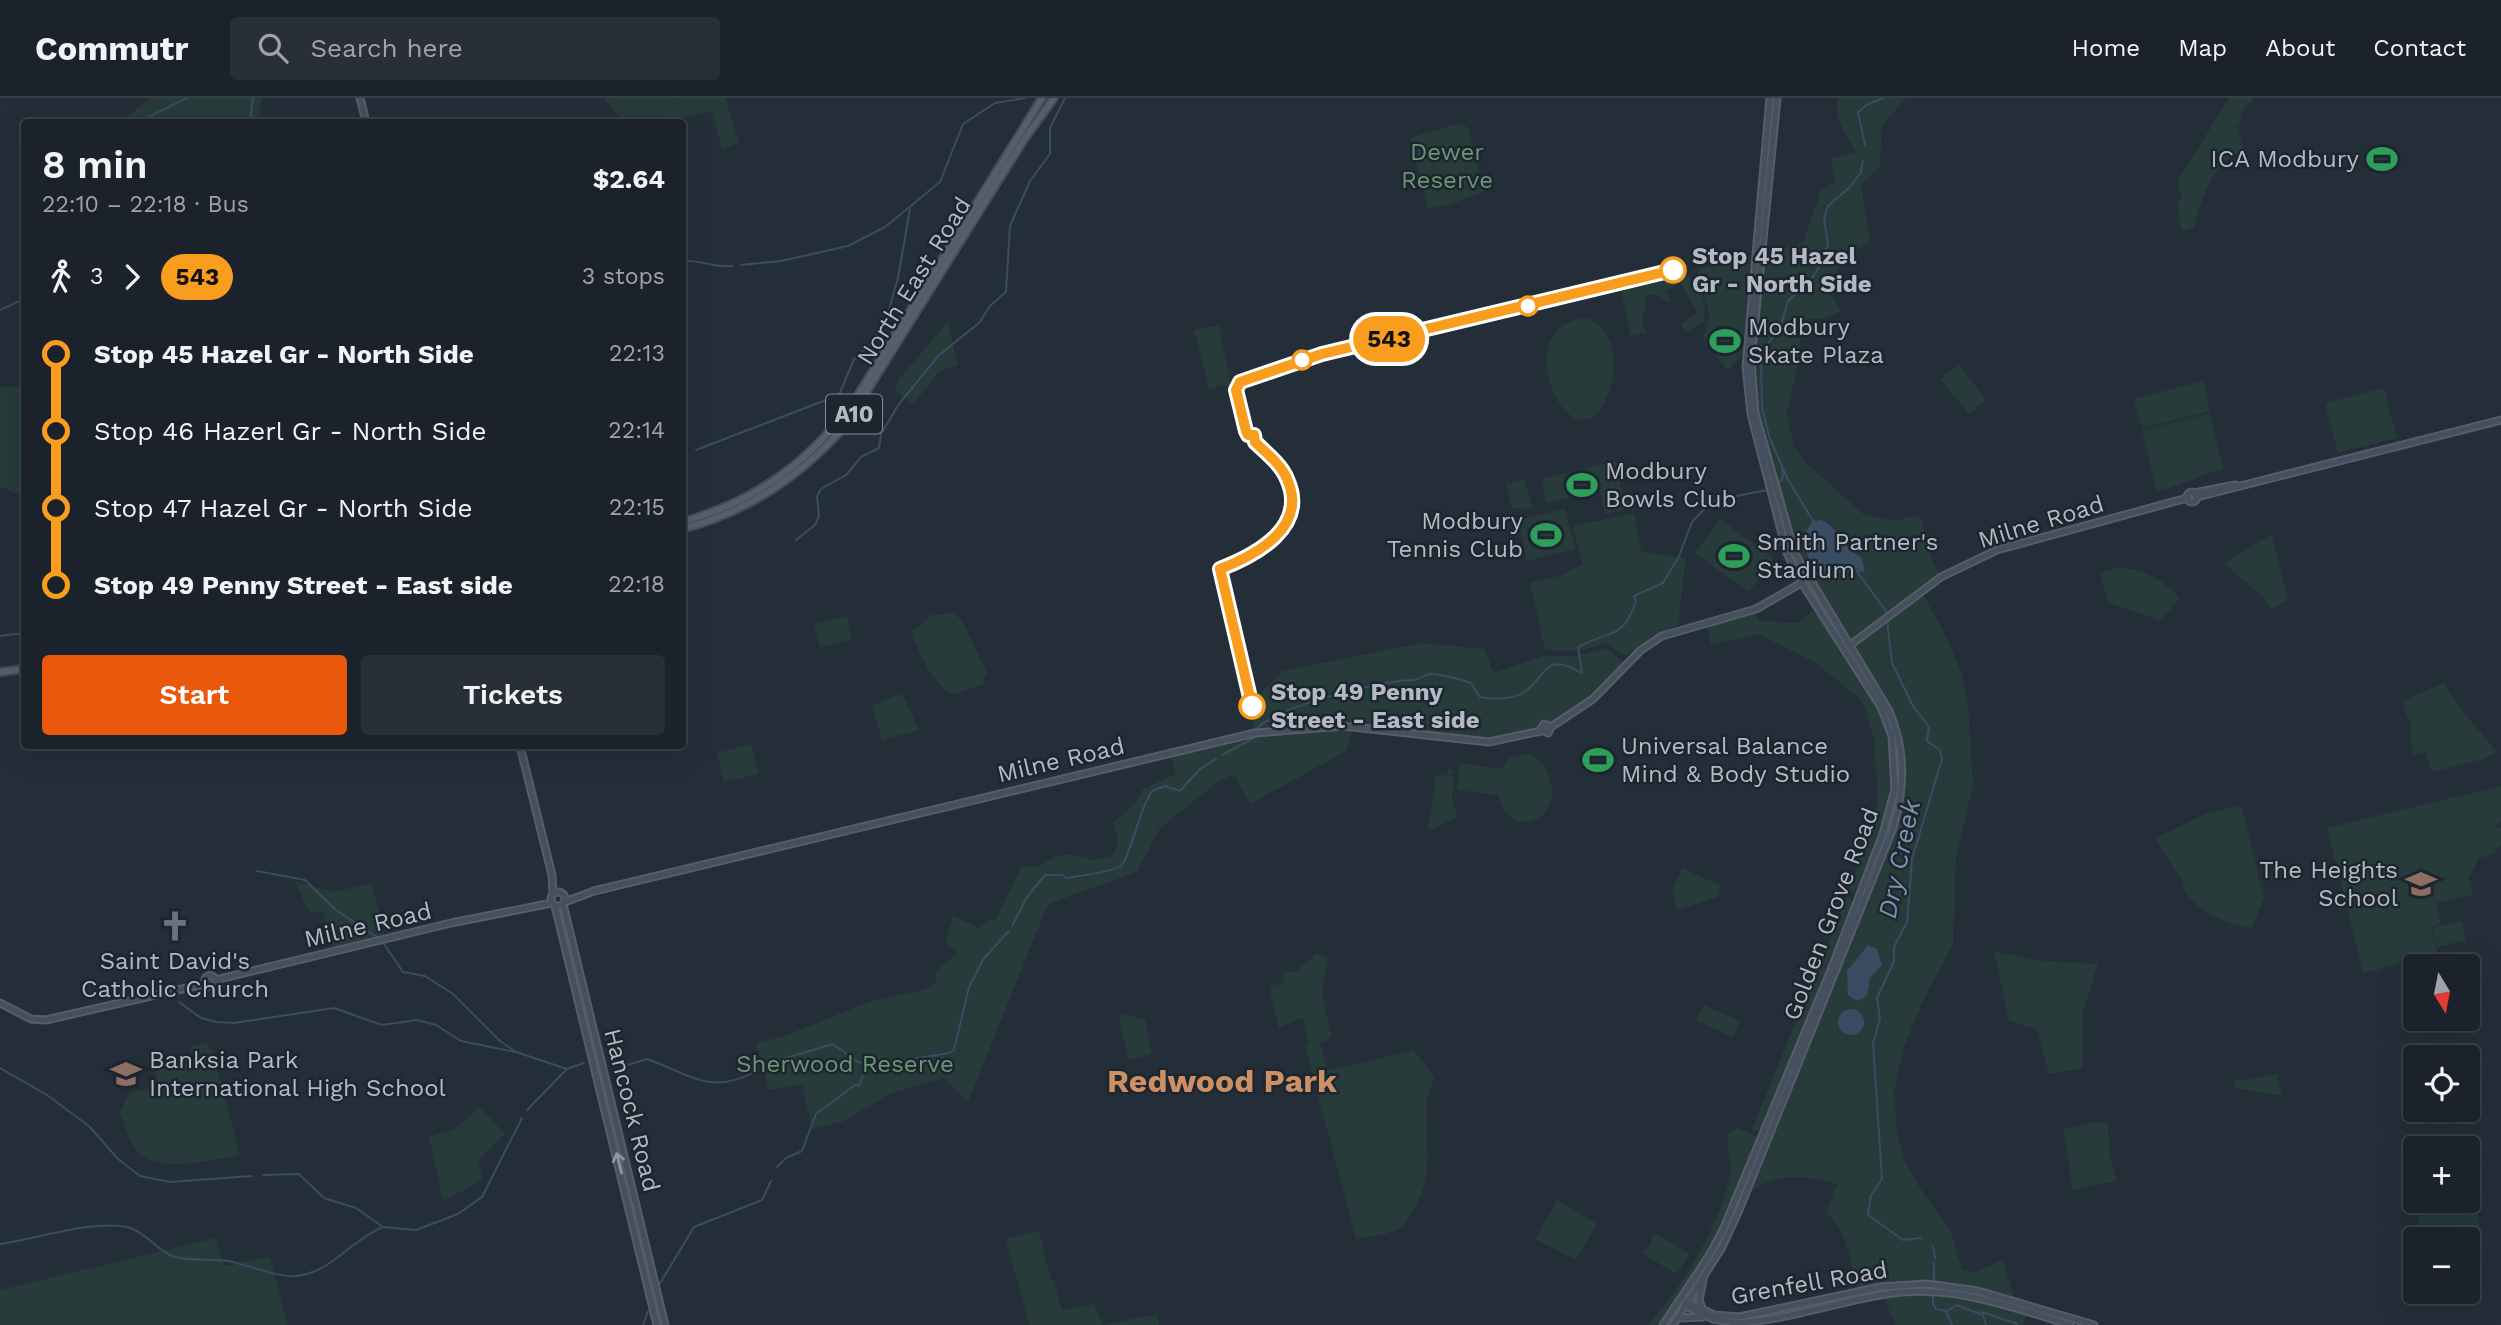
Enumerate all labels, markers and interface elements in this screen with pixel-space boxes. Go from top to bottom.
search box [230,17,720,80]
text: Commutr [35,29,188,68]
icon: search [254,29,292,67]
text: Search here [310,33,463,63]
text: Home [2072,34,2140,62]
text: Map [2178,34,2227,62]
text: About [2265,34,2335,62]
text: Contact [2373,34,2466,62]
park label: Dewer Reserve [1401,138,1493,194]
sports icon: ICA Modbury [2365,142,2399,176]
text: 8 min [42,143,147,187]
place label: ICA Modbury [2211,145,2360,173]
text: $2.64 [593,164,665,194]
text: 22:10 – 22:18 · Bus [42,191,249,218]
street label: North East Road [851,192,977,370]
place label: Stop 45 Hazel Gr - North Side [1692,242,1872,298]
marker: Stop 45 Hazel Gr - North Side [1660,257,1686,283]
icon: walk [42,258,80,296]
icon: forward [113,258,151,296]
text: 3 [90,263,103,290]
text: 543 [175,263,219,291]
text: 3 stops [582,263,665,290]
unlabelled marker [1518,296,1538,316]
place label: Modbury Skate Plaza [1748,313,1884,369]
line badge: 543 [1349,316,1429,362]
sports icon: Modbury Skate Plaza [1708,324,1742,358]
text: 543 [1367,325,1411,353]
text: Stop 45 Hazel Gr - North Side [94,339,474,369]
text: 22:13 [609,340,665,367]
unlabelled marker [1292,350,1312,370]
road number: A10 [826,394,882,434]
text: Stop 46 Hazerl Gr - North Side [94,416,486,446]
text: 22:14 [608,417,665,444]
place label: Modbury Bowls Club [1605,457,1737,513]
sports icon: Modbury Bowls Club [1565,468,1599,502]
street label: Milne Road [1975,490,2107,554]
text: Stop 47 Hazel Gr - North Side [94,493,473,523]
text: 22:15 [609,494,665,521]
place label: Modbury Tennis Club [1387,507,1524,563]
sports icon: Modbury Tennis Club [1529,518,1563,552]
place label: Smith Partner's Stadium [1757,528,1938,584]
sports icon: Smith Partner's Stadium [1717,539,1751,573]
text: Stop 49 Penny Street - East side [94,570,513,600]
text: 22:18 [608,571,665,598]
button: Start [42,655,347,735]
button: Tickets [361,655,665,735]
place label: Stop 49 Penny Street - East side [1271,678,1480,734]
marker: Stop 49 Penny Street - East side [1239,693,1265,719]
street label: Milne Road [995,732,1127,788]
place label: Universal Balance Mind & Body Studio [1621,732,1850,788]
sports icon: Universal Balance Mind & Body Studio [1581,743,1615,777]
water label: Dry Creek [1872,796,1926,921]
street label: Golden Grove Road [1778,804,1884,1024]
place label: The Heights School [2259,856,2399,912]
school or university icon: The Heights School [2404,867,2438,901]
street label: Milne Road [302,897,434,953]
church icon: Saint David's Catholic Church [158,909,192,943]
place label: Saint David's Catholic Church [81,947,269,1003]
north arrow [2403,954,2480,1031]
map controls [2403,954,2480,1304]
street label: Hancock Road [598,1026,666,1194]
button: locate [2403,1045,2480,1122]
place label: Banksia Park International High School [149,1046,447,1102]
park label: Sherwood Reserve [736,1050,954,1078]
school or university icon: Banksia Park International High School [109,1057,143,1091]
district label: Redwood Park [1107,1062,1337,1100]
button: + [2403,1136,2480,1213]
one-way arrow [612,1152,625,1175]
button: − [2403,1227,2480,1304]
street label: Grenfell Road [1728,1255,1890,1311]

